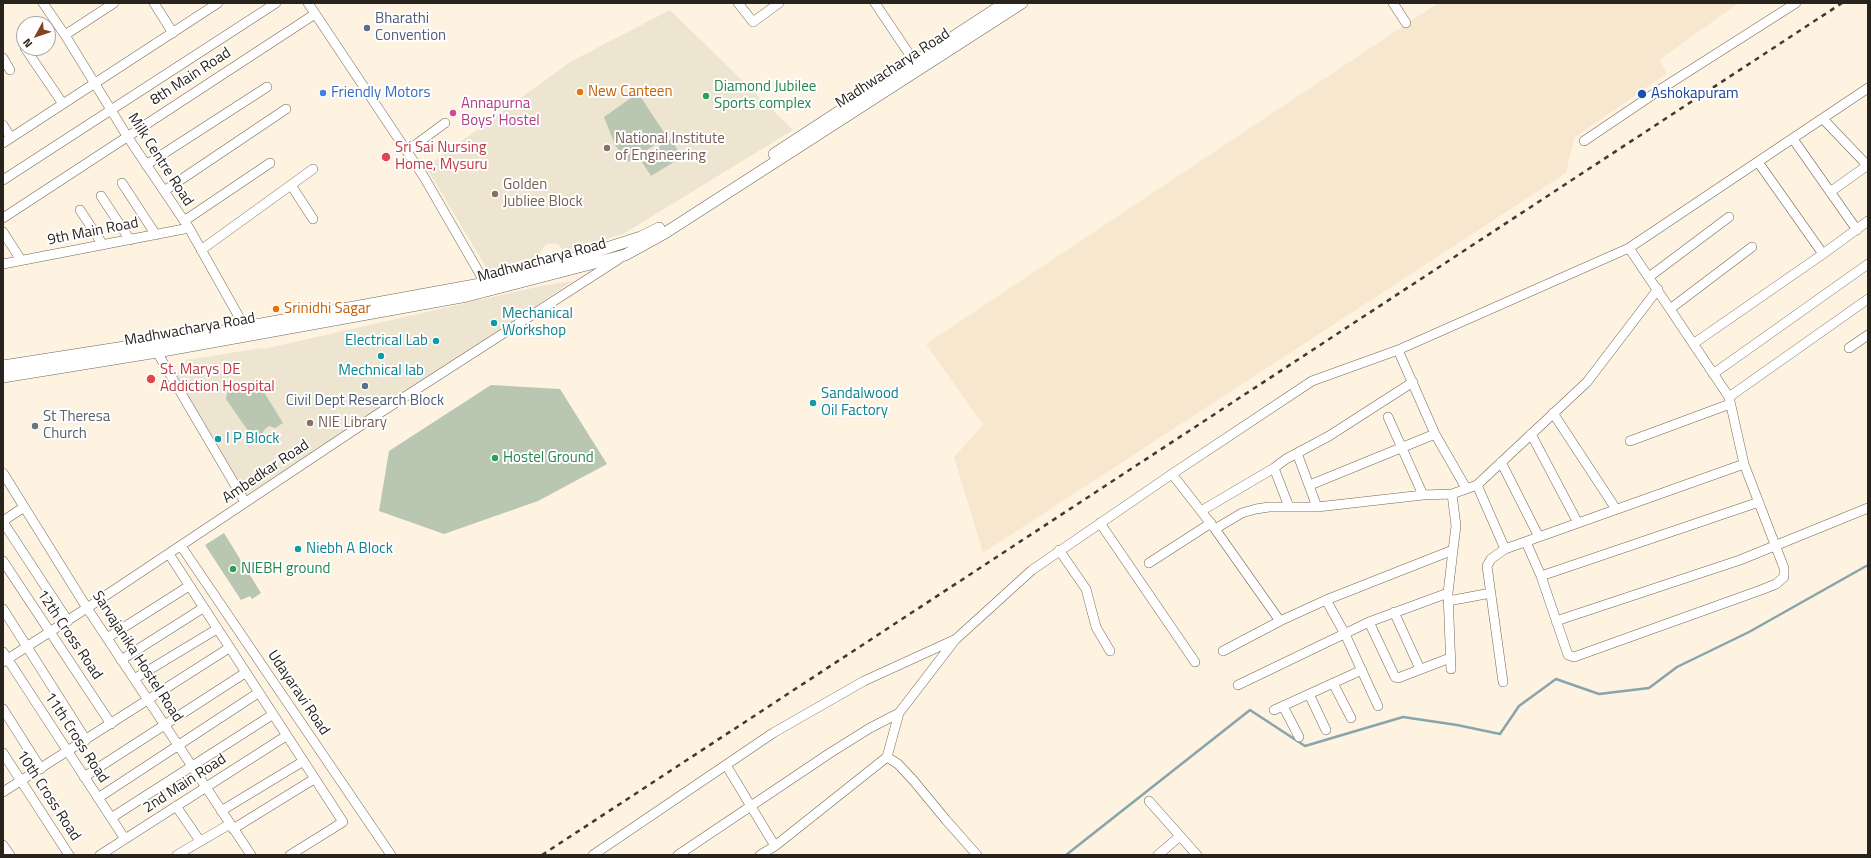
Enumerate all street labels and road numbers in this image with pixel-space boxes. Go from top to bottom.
street label: Madhwacharya Road [832,25,954,113]
street label: 8th Main Road [147,44,235,110]
street label: Milk Centre Road [123,110,197,210]
street label: 9th Main Road [46,214,140,250]
street label: Madhwacharya Road [476,235,608,287]
street label: Madhwacharya Road [123,310,257,350]
street label: Ambedkar Road [219,436,313,508]
street label: 12th Cross Road [32,587,106,683]
street label: Sarvajanika Hostel Road [88,588,186,726]
street label: Udayaravi Road [263,647,333,739]
street label: 11th Cross Road [40,689,112,787]
street label: 10th Cross Road [12,747,84,845]
street label: 2nd Main Road [140,751,230,817]

